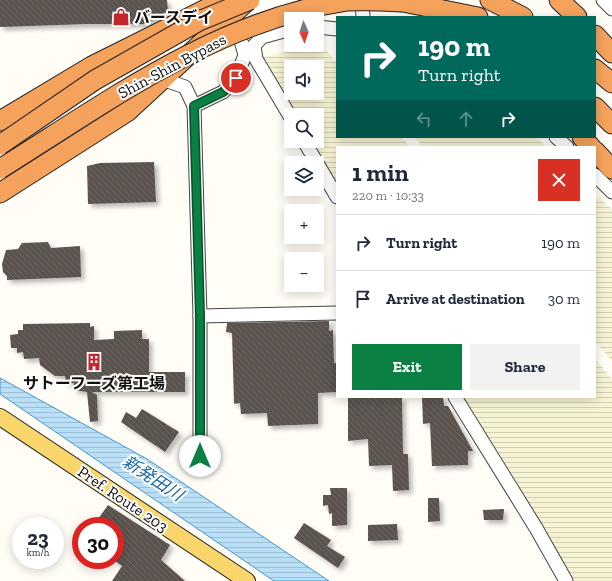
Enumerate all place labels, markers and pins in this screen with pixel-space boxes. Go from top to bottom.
shop icon: バースデイ [111,7,131,27]
place label: バースデイ [134,8,213,27]
pin [219,61,253,95]
building icon: サトーフーズ第工場 [84,352,104,372]
place label: サトーフーズ第工場 [23,374,165,393]

